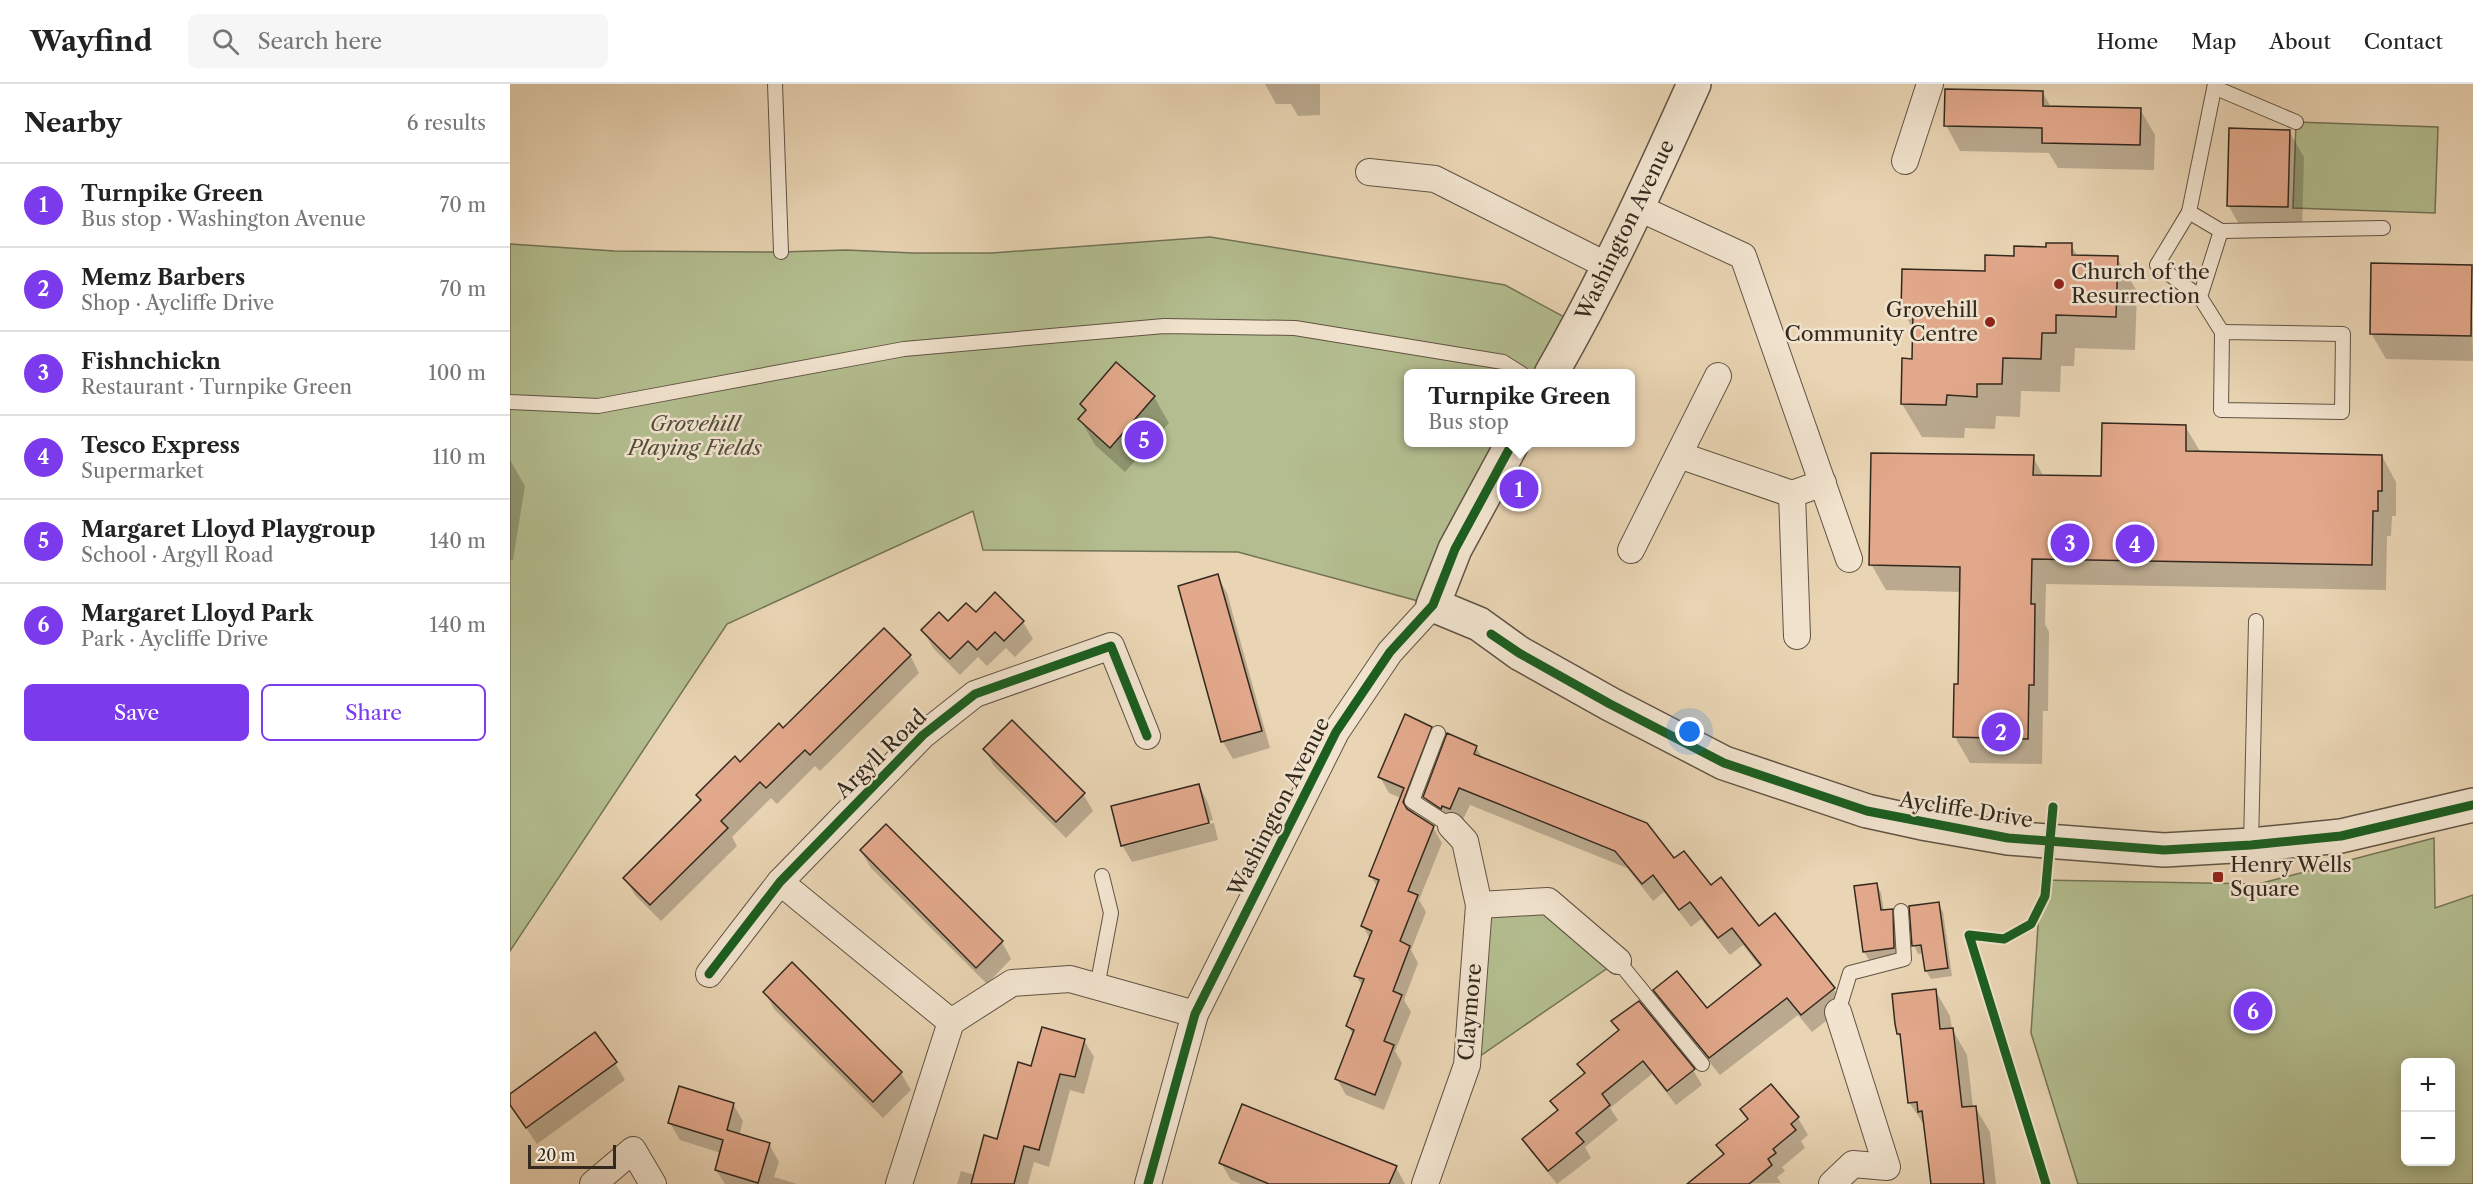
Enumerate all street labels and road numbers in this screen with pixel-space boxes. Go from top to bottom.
street label: Washington Avenue [1569,135,1679,325]
street label: Argyll Road [829,704,932,804]
street label: Washington Avenue [1222,713,1335,902]
street label: Aycliffe Drive [1896,786,2035,832]
street label: Claymore [1453,962,1486,1062]

